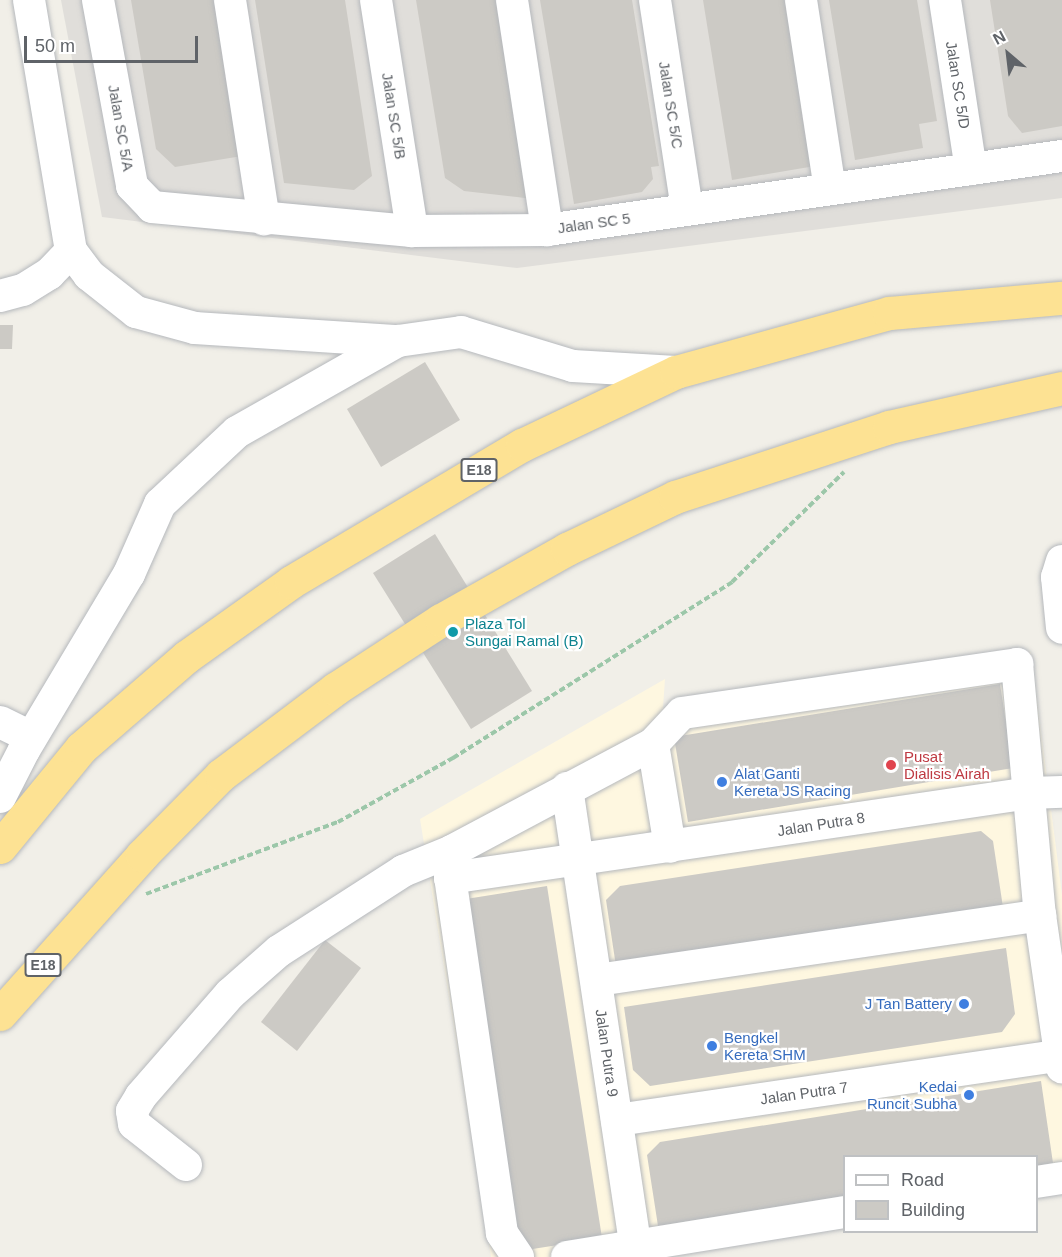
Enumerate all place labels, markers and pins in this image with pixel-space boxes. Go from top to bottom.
place label: Plaza Tol Sungai Ramal (B) [465,614,583,649]
marker: Plaza Tol Sungai Ramal (B) [446,625,460,639]
place label: Pusat Dialisis Airah [904,747,991,782]
marker: Pusat Dialisis Airah [882,756,900,774]
place label: Alat Ganti Kereta JS Racing [734,764,851,799]
marker: Alat Ganti Kereta JS Racing [715,775,729,789]
place label: J Tan Battery [864,995,952,1013]
marker: J Tan Battery [957,997,971,1011]
place label: Bengkel Kereta SHM [724,1028,806,1063]
marker: Bengkel Kereta SHM [705,1039,719,1053]
place label: Kedai Runcit Subha [867,1077,957,1112]
marker: Kedai Runcit Subha [962,1088,976,1102]

